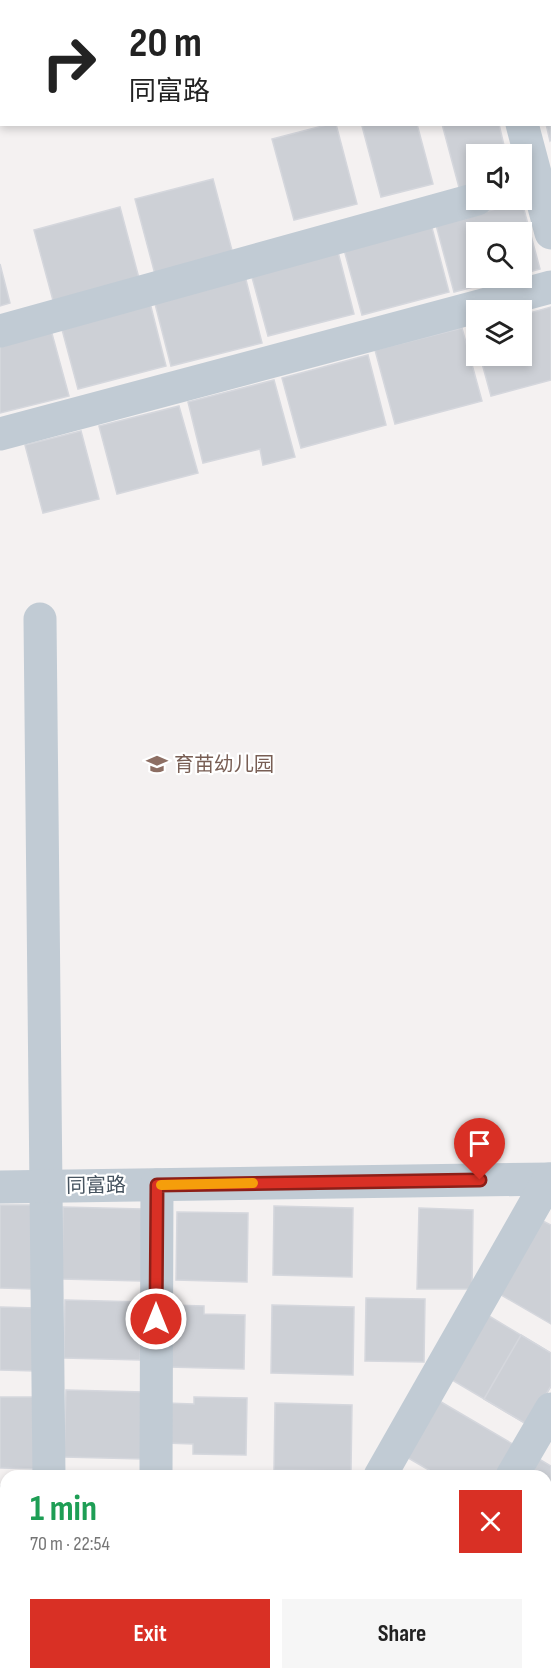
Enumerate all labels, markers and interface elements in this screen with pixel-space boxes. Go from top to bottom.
text: 20 m [129,18,202,69]
icon: right [30,24,108,102]
text: 同富路 [129,76,210,108]
map controls [466,144,532,366]
button: sound [466,144,532,210]
button: search [466,222,532,288]
button: layers [466,300,532,366]
school or university icon: 育苗幼儿园 [145,752,169,776]
place label: 育苗幼儿园 [174,753,274,777]
pin [454,1118,505,1180]
icon: arrive [463,1127,496,1160]
street label: 同富路 [66,1173,126,1199]
position arrow [124,1287,188,1351]
text: 1 min [30,1488,97,1531]
button: close [459,1490,522,1553]
text: 70 m · 22:54 [30,1532,110,1556]
button: Exit [30,1599,270,1668]
button: Share [282,1599,522,1668]

